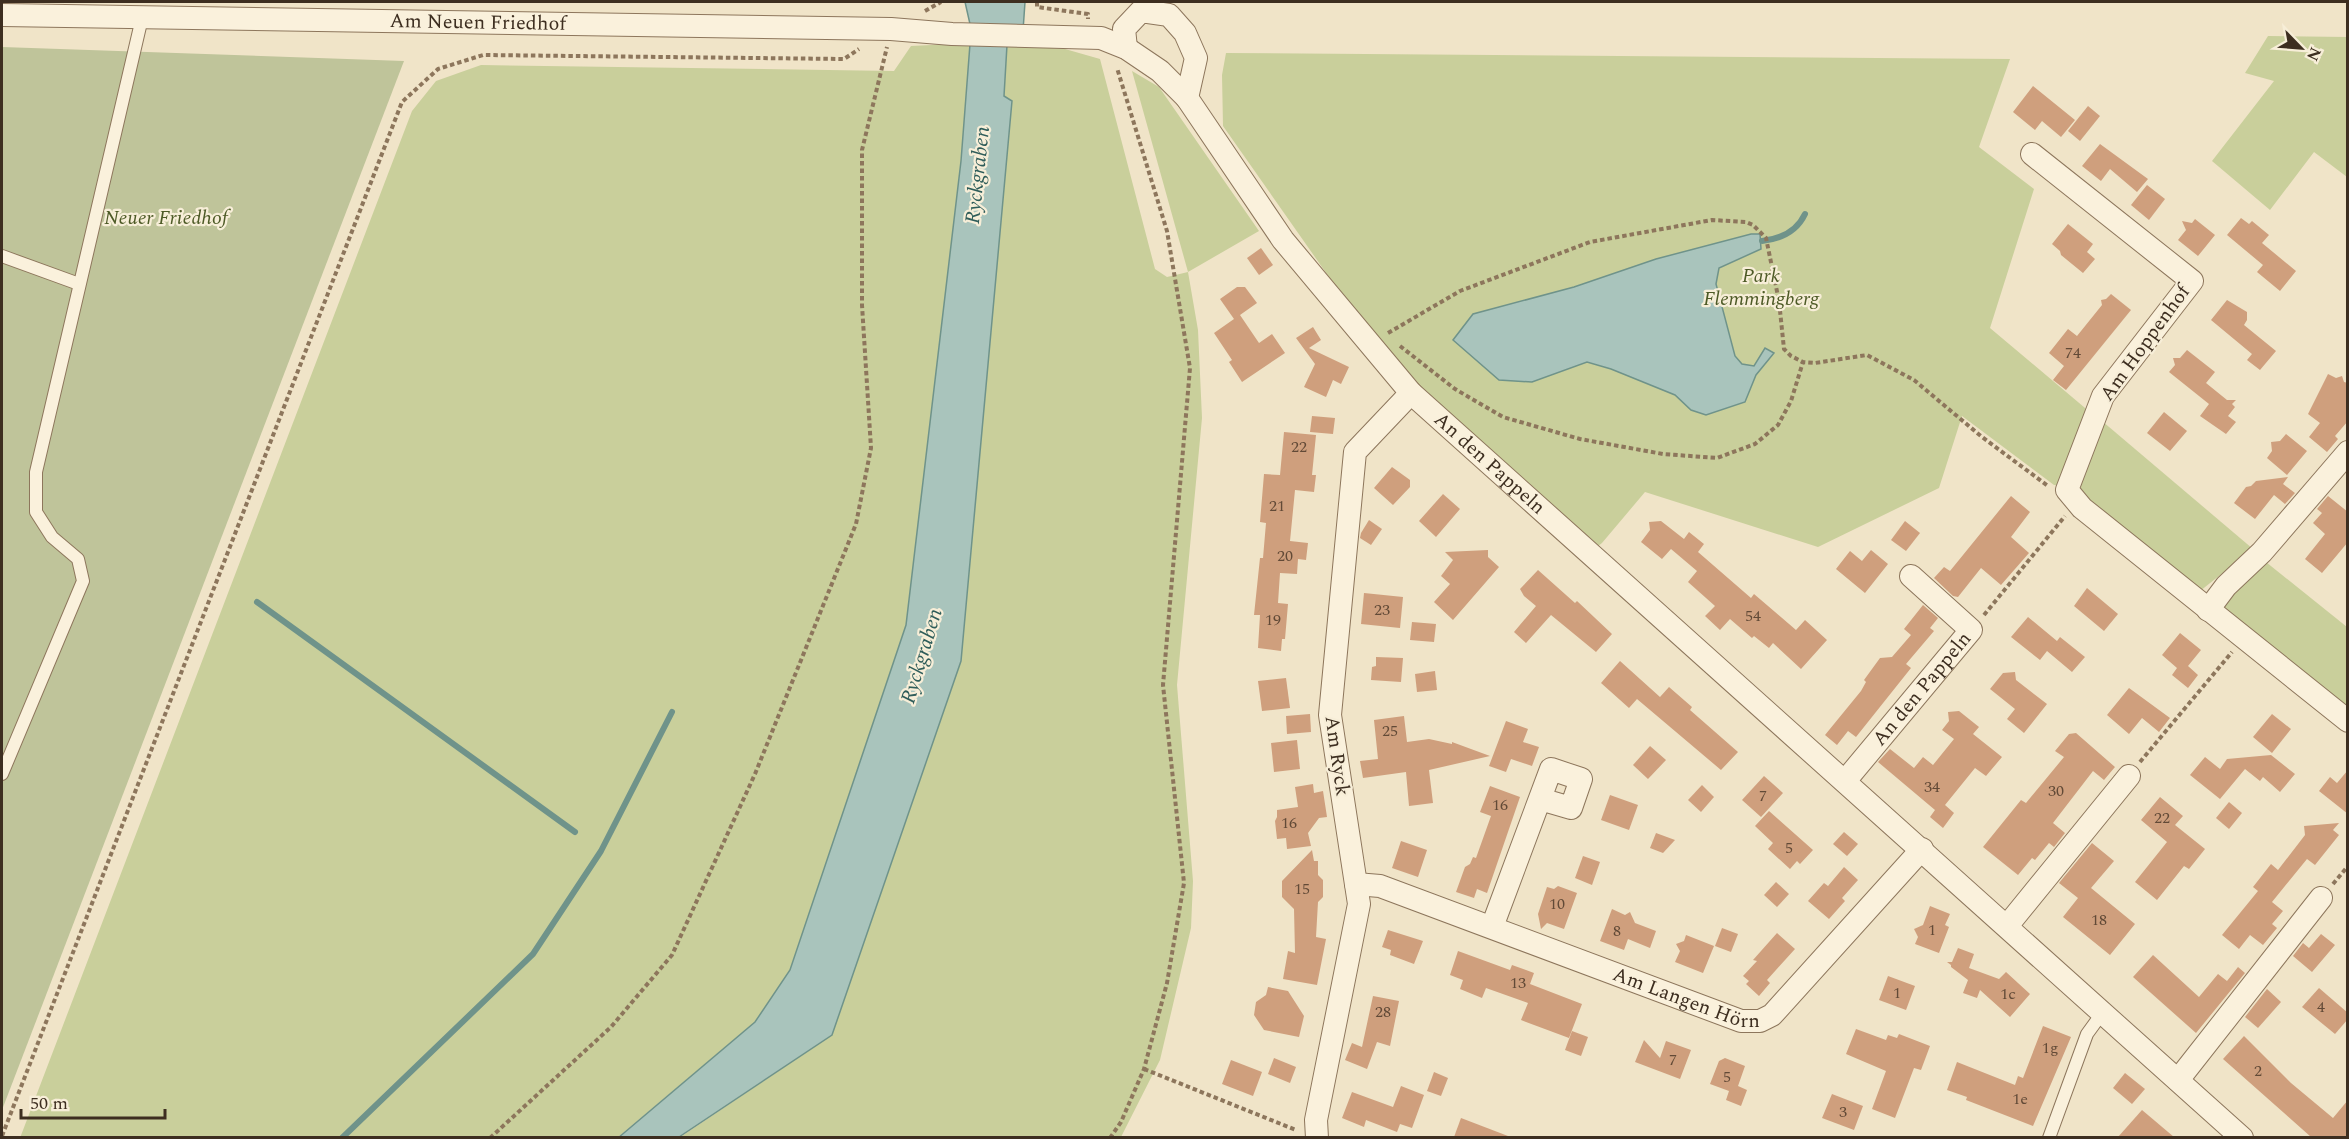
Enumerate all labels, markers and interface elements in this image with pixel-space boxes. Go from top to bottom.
street label: Am Neuen Friedhof [389,6,569,39]
north arrow [2271,18,2331,78]
text: N [2300,43,2327,65]
water label: Ryckgraben [957,125,999,225]
park label: Neuer Friedhof [104,203,232,233]
park label: Park Flemmingberg [1703,261,1820,314]
street label: Am Hoppenhof [2092,277,2199,407]
house number: 74 [2065,341,2081,365]
street label: An den Pappeln [1427,405,1552,522]
house number: 22 [1291,435,1307,459]
house number: 21 [1269,494,1285,518]
house number: 20 [1277,544,1293,568]
house number: 23 [1374,598,1390,622]
water label: Ryckgraben [892,604,952,708]
house number: 54 [1745,604,1761,628]
house number: 19 [1265,608,1281,632]
street label: An den Pappeln [1865,625,1979,753]
street label: Am Ryck [1317,714,1357,798]
house number: 25 [1382,719,1398,743]
house number: 34 [1924,775,1940,799]
house number: 30 [2048,779,2064,803]
house number: 7 [1759,784,1767,808]
house number: 16 [1492,793,1508,817]
house number: 22 [2154,806,2170,830]
house number: 16 [1281,811,1297,835]
house number: 5 [1785,836,1793,860]
house number: 15 [1294,877,1310,901]
house number: 10 [1549,892,1565,916]
house number: 18 [2091,908,2107,932]
house number: 1 [1928,918,1936,942]
house number: 8 [1613,919,1621,943]
street label: Am Langen Hörn [1608,959,1760,1036]
house number: 13 [1510,971,1526,995]
house number: 1 [1893,981,1901,1005]
house number: 1c [2000,982,2016,1006]
house number: 4 [2317,995,2325,1019]
house number: 28 [1375,1000,1391,1024]
house number: 1g [2042,1036,2058,1060]
house number: 7 [1669,1048,1677,1072]
house number: 2 [2254,1059,2262,1083]
house number: 5 [1723,1065,1731,1089]
scale bar [21,1082,165,1120]
house number: 1e [2012,1087,2028,1111]
text: 50 m [30,1090,68,1117]
house number: 3 [1839,1100,1847,1124]

